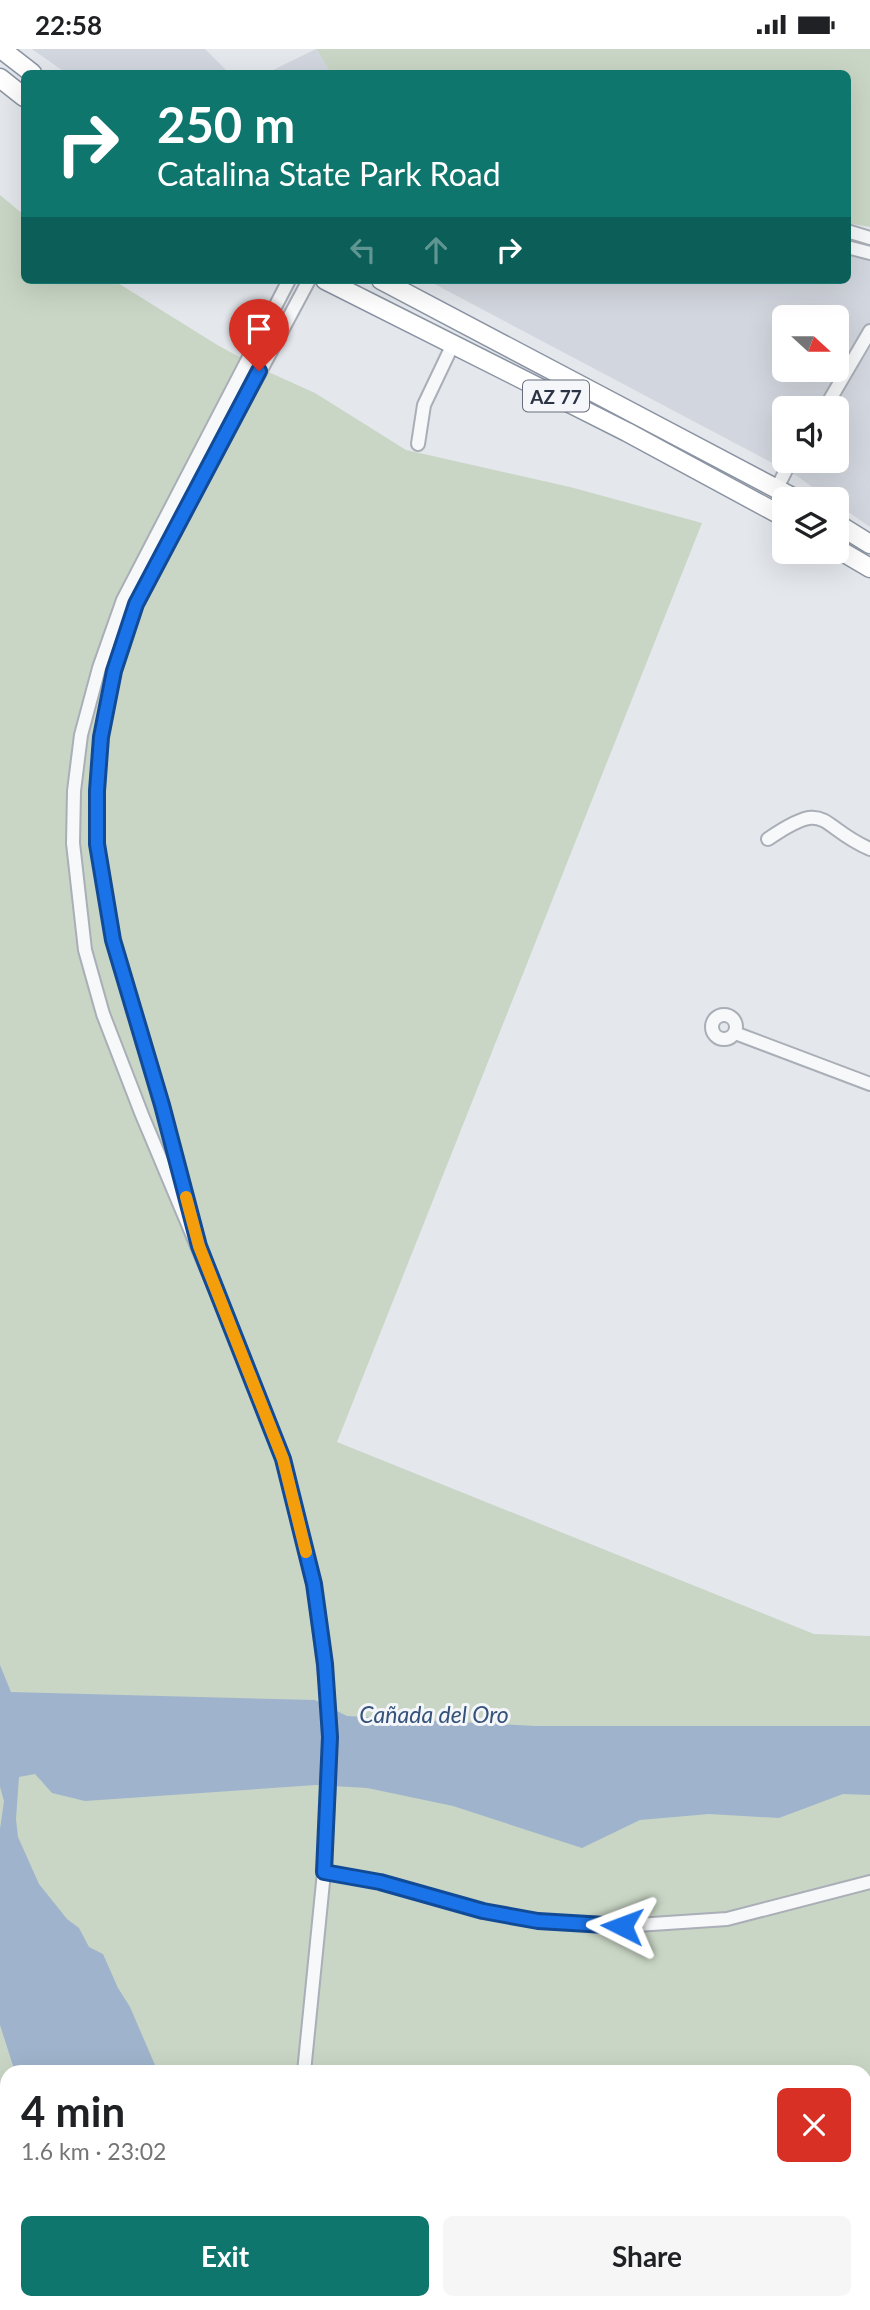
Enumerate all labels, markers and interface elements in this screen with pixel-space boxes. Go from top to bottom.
text: 22:58 [35,9,102,41]
text: 250 m [157,95,295,153]
icon: right [42,98,133,189]
text: Catalina State Park Road [157,154,501,193]
icon: left [344,231,382,269]
icon: ahead [417,231,455,269]
icon: right [490,231,528,269]
pin [229,299,289,371]
north arrow [772,305,849,381]
map controls [772,305,849,564]
icon: arrive [240,310,278,348]
road number: AZ 77 [523,381,589,411]
button: sound [772,396,849,473]
button: layers [772,487,849,564]
water label: Cañada del Oro [359,1700,509,1728]
position arrow [585,1889,659,1963]
text: 4 min [21,2086,125,2136]
button: close [777,2088,851,2162]
text: 1.6 km · 23:02 [21,2137,166,2165]
button: Exit [21,2216,429,2296]
button: Share [443,2216,851,2296]

